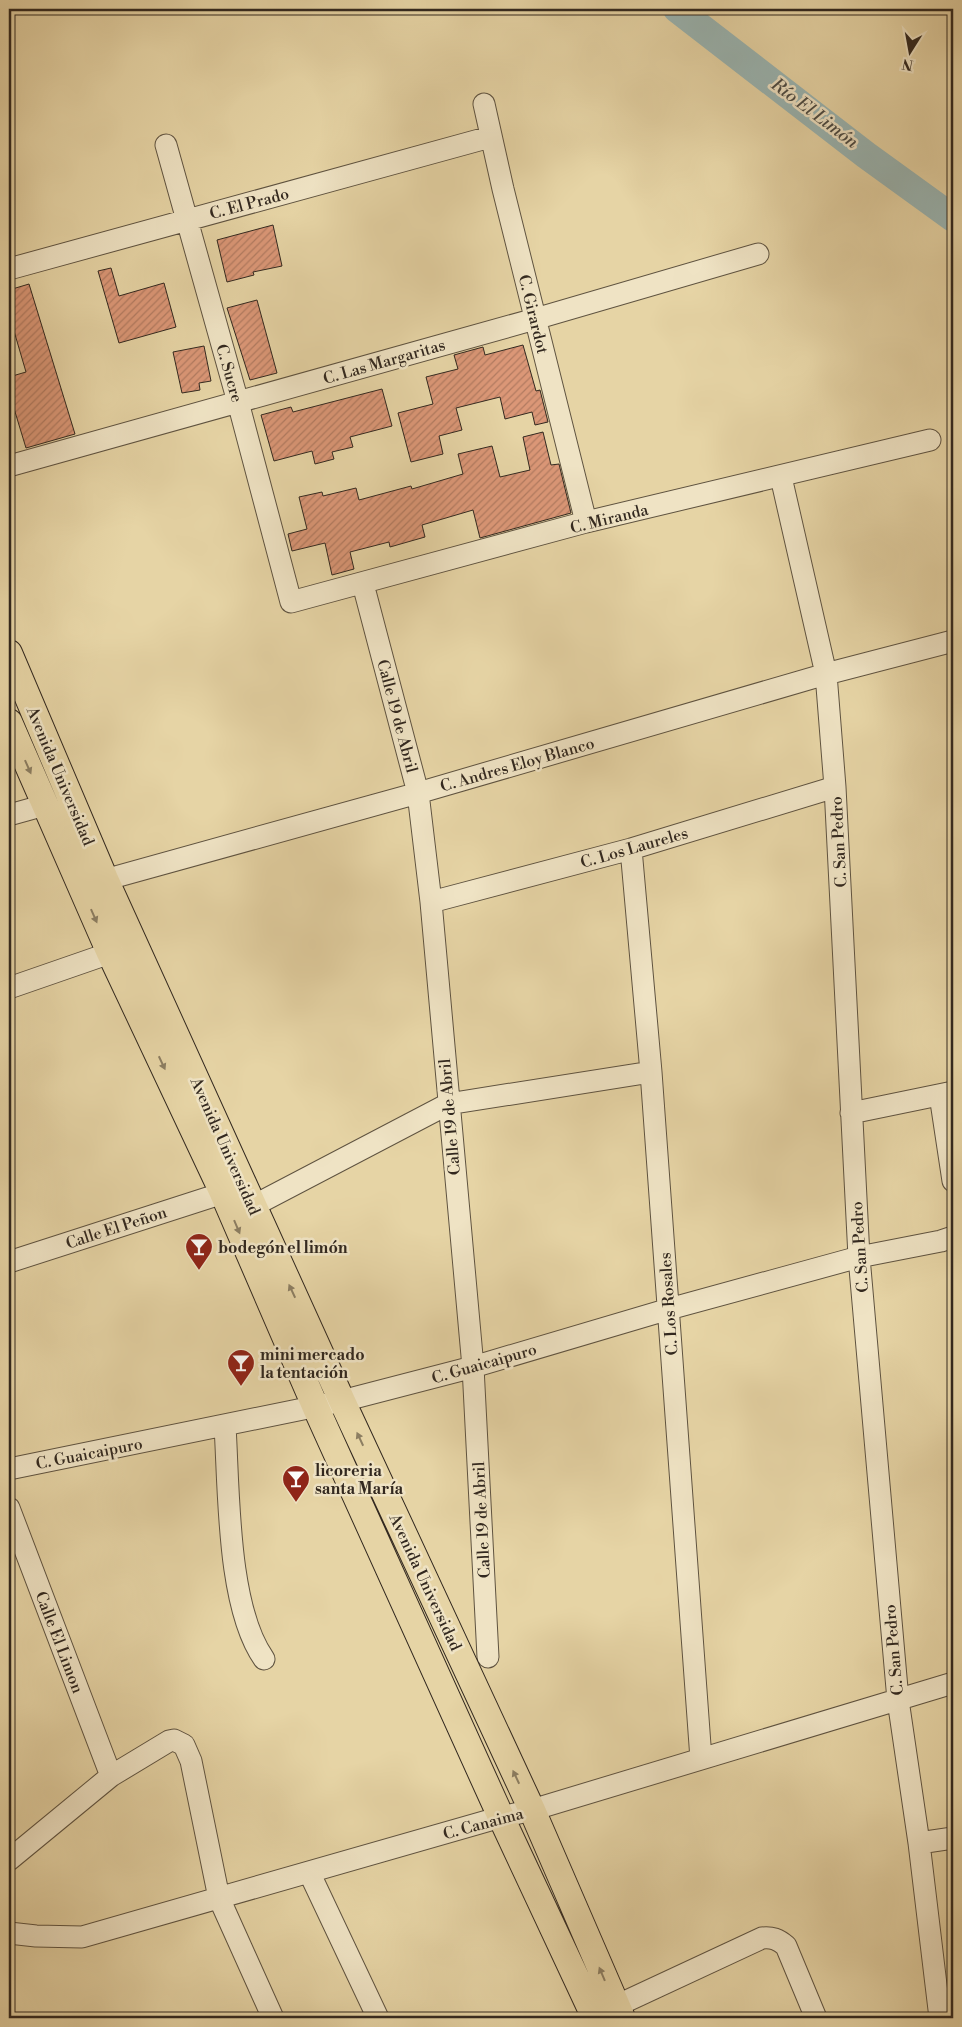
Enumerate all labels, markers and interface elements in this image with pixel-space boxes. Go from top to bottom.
north arrow [884,28,934,78]
text: N [901,54,915,74]
water label: Río El Limón [766,73,864,154]
street label: C. El Prado [207,184,291,224]
street label: C. Girardot [514,273,553,356]
street label: C. Las Margaritas [321,335,448,389]
street label: C. Sucre [211,342,247,405]
street label: C. Miranda [568,499,651,538]
street label: Calle 19 de Abril [372,657,422,775]
street label: Avenida Universidad [21,703,98,849]
street label: C. Andres Eloy Blanco [438,733,597,797]
one-way arrow [25,760,33,774]
street label: C. San Pedro [827,796,851,888]
street label: C. Los Laureles [578,823,690,873]
one-way arrow [90,909,98,923]
one-way arrow [158,1056,166,1070]
street label: Calle 19 de Abril [435,1058,465,1176]
street label: Avenida Universidad [185,1073,264,1218]
street label: C. San Pedro [847,1201,873,1293]
street label: Calle El Peñon [63,1202,170,1254]
one-way arrow [234,1220,242,1234]
bar icon: bodegón el limón [184,1232,214,1271]
place label: bodegón el limón [218,1238,348,1258]
street label: C. Los Rosales [655,1252,683,1356]
one-way arrow [288,1284,296,1298]
street label: C. Guaicaipuro [429,1339,539,1389]
place label: mini mercado la tentación [260,1345,365,1383]
bar icon: mini mercado la tentación [226,1348,256,1387]
one-way arrow [355,1431,364,1446]
street label: C. Guaicaipuro [34,1434,144,1474]
place label: licoreria santa María [315,1461,404,1499]
street label: Calle 19 de Abril [469,1461,495,1579]
bar icon: licoreria santa María [281,1464,311,1503]
street label: Avenida Universidad [384,1510,466,1654]
street label: Calle El Limon [30,1589,88,1697]
street label: C. San Pedro [880,1604,908,1696]
one-way arrow [512,1769,520,1784]
street label: C. Canaima [441,1803,527,1844]
one-way arrow [598,1966,606,1981]

